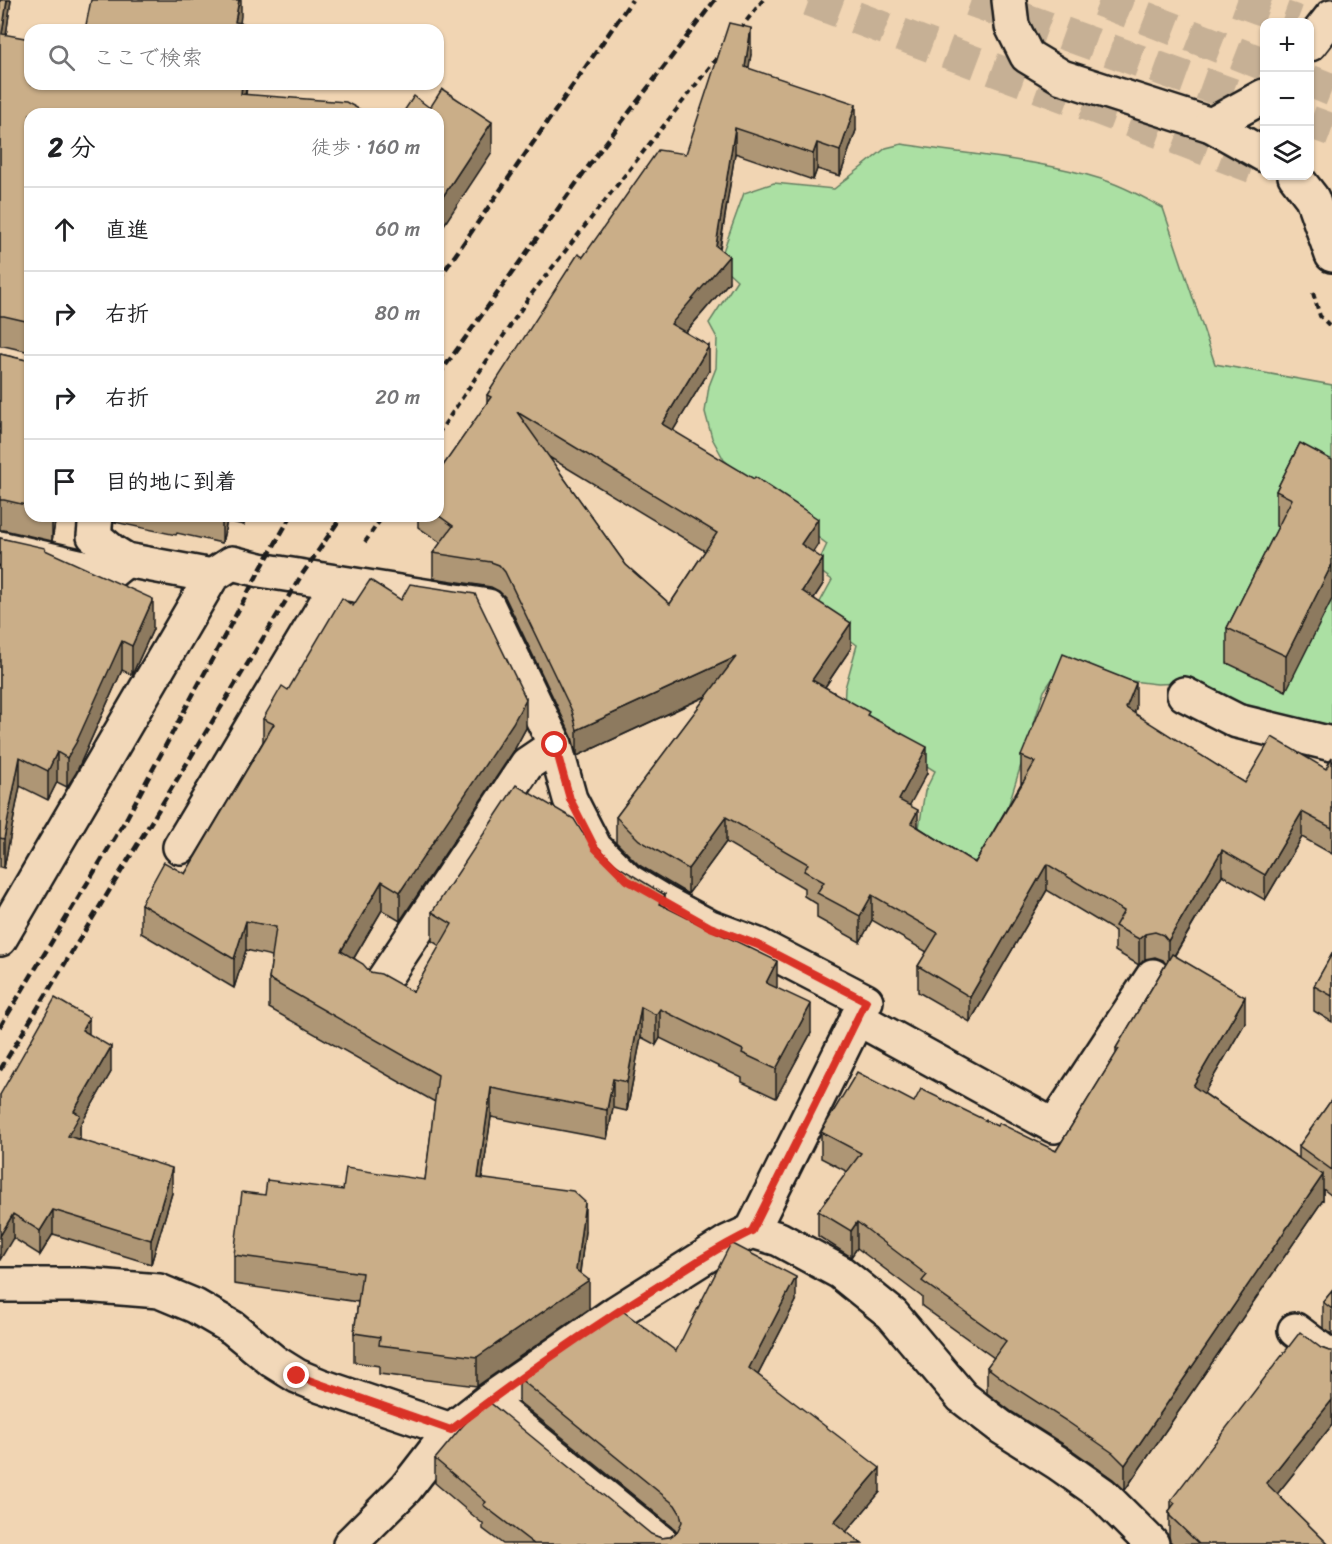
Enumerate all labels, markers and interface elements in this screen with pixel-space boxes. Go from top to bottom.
map controls [1260,18,1314,180]
button: + [1260,18,1314,72]
search box [24,24,444,90]
text: ここで検索 [93,38,203,77]
icon: search [45,41,78,74]
button: − [1260,72,1314,126]
text: 2 分 [48,124,96,170]
button: layers [1260,126,1314,180]
text: 徒歩 · 160 m [311,130,420,165]
text: 直進 [105,210,149,249]
text: 60 m [375,212,420,247]
icon: ahead [48,213,81,246]
text: 右折 [105,294,149,333]
text: 80 m [375,296,420,331]
icon: right [48,297,81,330]
text: 右折 [105,378,149,417]
text: 20 m [375,380,420,415]
icon: right [48,381,81,414]
text: 目的地に到着 [105,462,237,501]
icon: arrive [48,465,81,498]
route start [541,731,567,757]
route end [283,1362,309,1388]

